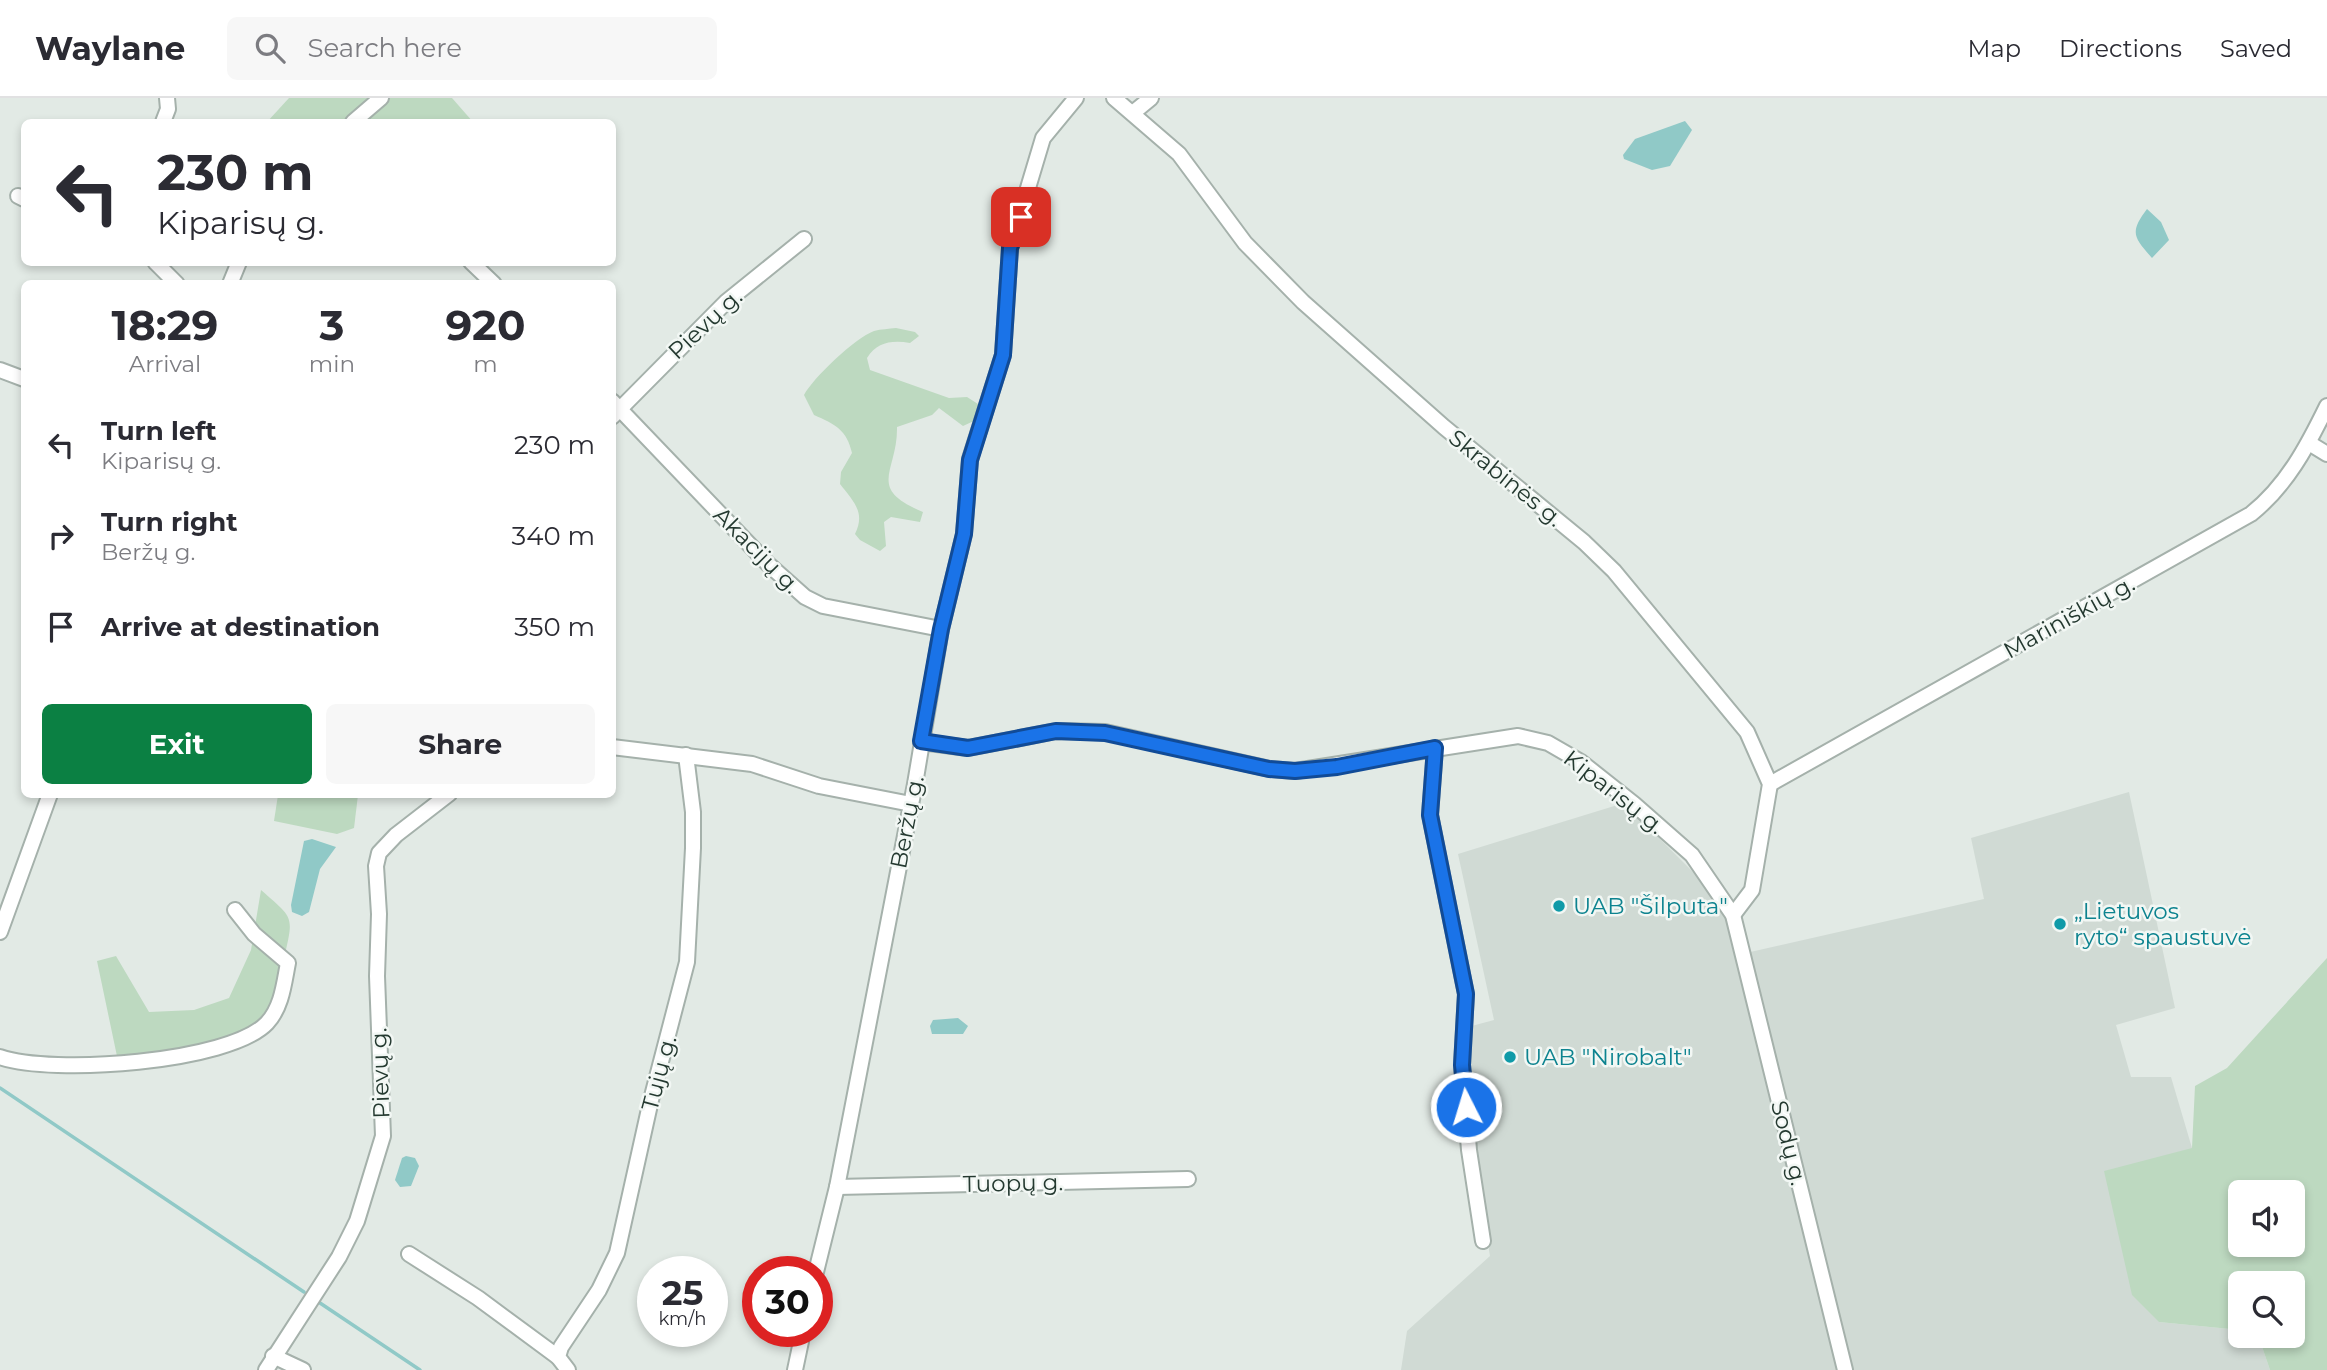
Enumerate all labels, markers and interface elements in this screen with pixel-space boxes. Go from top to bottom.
search box [227,17,717,80]
text: Waylane [35,28,185,68]
icon: search [251,29,289,67]
text: Search here [307,32,462,64]
text: Map [1968,34,2021,63]
text: Directions [2059,34,2182,63]
text: Saved [2220,34,2292,63]
text: 230 m [157,143,313,202]
icon: left [42,147,133,238]
pin [991,187,1051,247]
icon: arrive [1002,198,1040,236]
text: Kiparisų g. [157,203,324,242]
street label: Pievų g. [662,283,748,365]
text: 18:29 [112,299,218,351]
text: 3 [319,299,344,351]
text: 920 [446,299,525,351]
text: Arrival [129,350,201,378]
text: min [309,350,355,378]
text: m [473,350,498,378]
text: Turn left [101,415,217,447]
street label: Skrabinės g. [1443,423,1569,533]
icon: left [42,426,80,464]
text: 230 m [514,429,595,461]
text: Kiparisų g. [101,447,221,475]
street label: Akacijų g. [708,501,806,599]
text: Turn right [101,506,237,538]
icon: right [42,517,80,555]
text: 340 m [512,520,595,552]
text: Beržų g. [101,538,195,566]
street label: Mariniškių g. [1998,569,2140,665]
icon: arrive [42,608,80,646]
text: Arrive at destination [101,611,380,643]
text: 350 m [514,611,595,643]
button: Exit [42,704,312,784]
button: Share [326,704,595,784]
street label: Kiparisų g. [1558,744,1670,840]
street label: Beržų g. [884,773,930,871]
place label: UAB "Šilputa" [1573,892,1728,920]
place label: „Lietuvos ryto“ spaustuvė [2074,897,2251,951]
marker: UAB "Šilputa" [1551,898,1567,914]
marker: „Lietuvos ryto“ spaustuvė [2052,916,2068,932]
street label: Pievų g. [364,1027,396,1119]
street label: Tujų g. [636,1032,682,1114]
place label: UAB "Nirobalt" [1524,1043,1692,1071]
marker: UAB "Nirobalt" [1502,1049,1518,1065]
position arrow [1429,1070,1503,1144]
street label: Sodų g. [1765,1098,1813,1188]
street label: Tuopų g. [963,1168,1063,1198]
map controls [2228,1180,2305,1348]
button: sound [2228,1180,2305,1257]
speed limit sign: 30 [742,1256,833,1347]
text: 25 [662,1271,703,1314]
button: search [2228,1271,2305,1348]
text: km/h [658,1308,707,1330]

